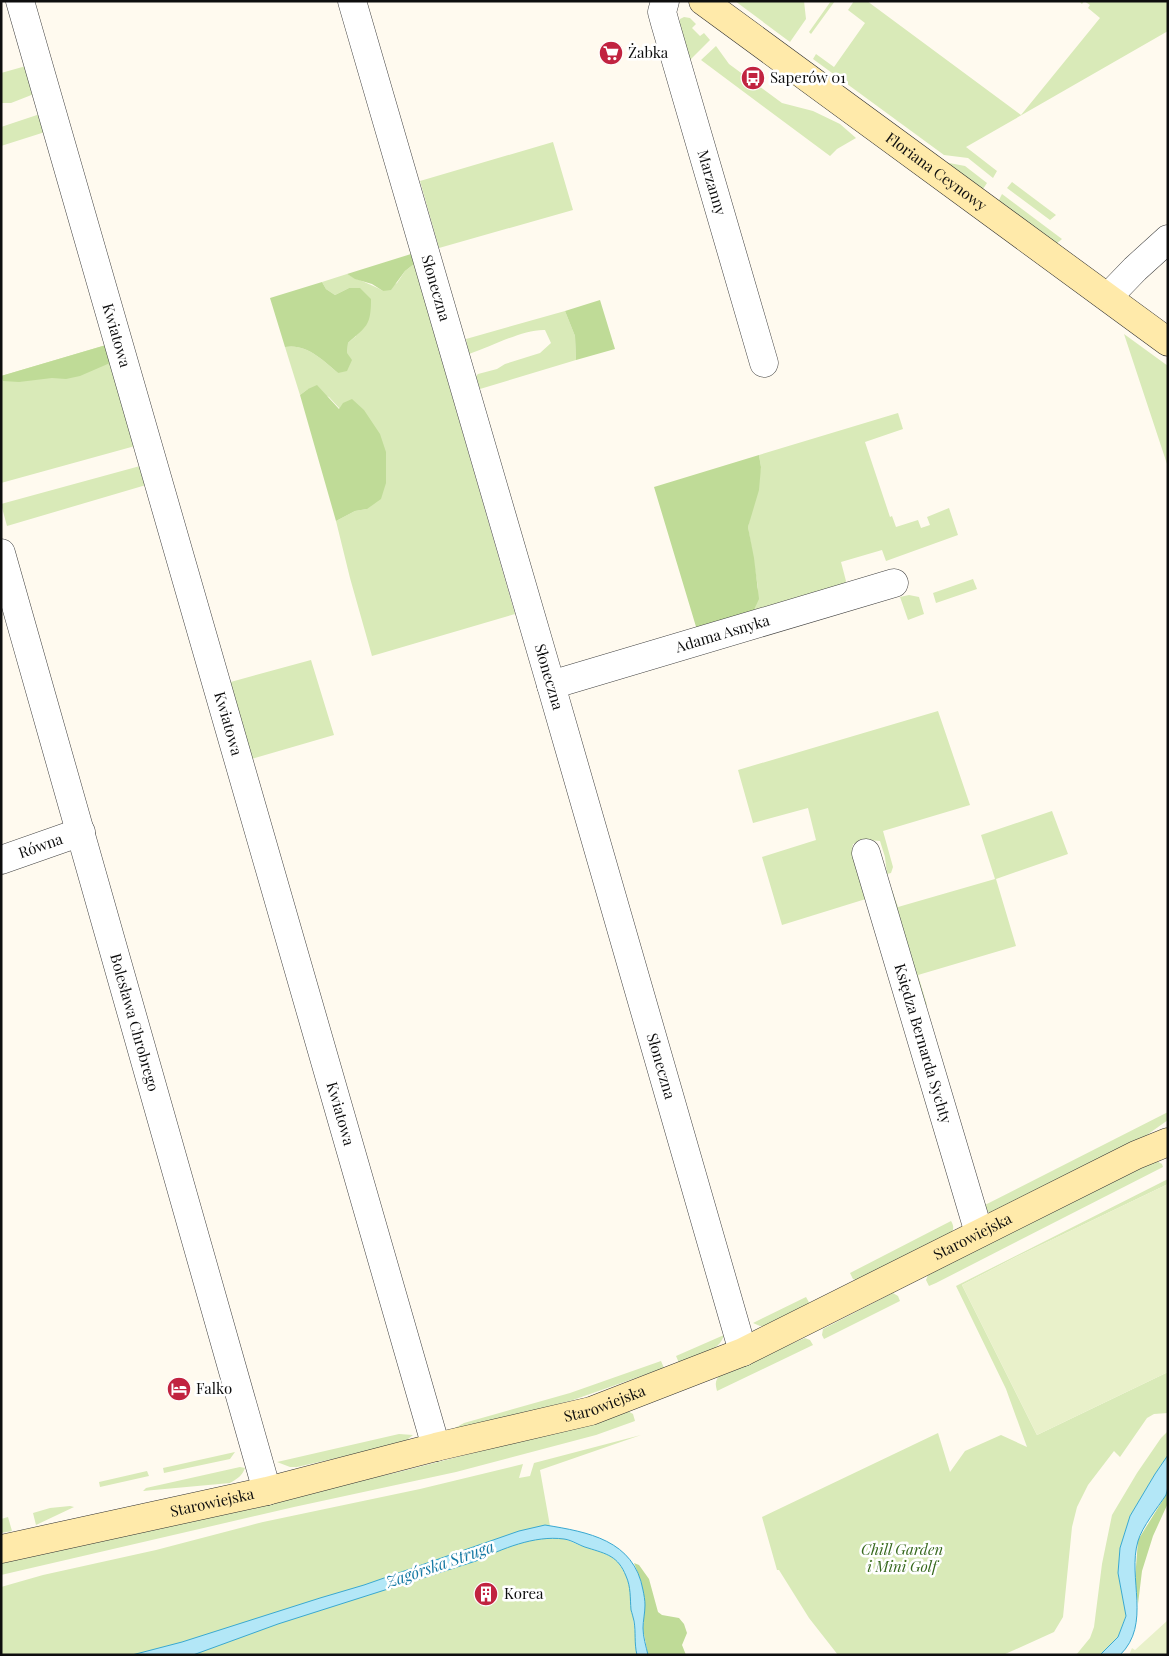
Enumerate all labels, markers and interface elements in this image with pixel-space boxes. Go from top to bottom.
supermarket icon: Żabka [598,40,624,66]
place label: Żabka [628,42,669,62]
bus stop icon: Saperów 01 [740,65,766,91]
place label: Saperów 01 [770,67,846,87]
street label: Floriana Ceynowy [882,127,992,215]
street label: Marzanny [693,147,732,218]
street label: Słoneczna [417,252,456,324]
street label: Kwiatowa [98,301,136,370]
street label: Adama Asnyka [672,609,772,657]
street label: Słoneczna [531,641,569,713]
street label: Kwiatowa [210,689,248,758]
street label: Równa [15,828,66,862]
street label: Bolesława Chrobrego [106,951,164,1093]
street label: Księdza Bernarda Sychty [890,961,957,1126]
street label: Słoneczna [643,1030,681,1102]
street label: Kwiatowa [322,1079,360,1148]
street label: Starowiejska [930,1208,1015,1264]
hotel icon: Falko [166,1376,192,1402]
place label: Falko [196,1378,232,1398]
street label: Starowiejska [562,1380,648,1426]
street label: Starowiejska [168,1483,256,1521]
water label: Zagórska Struga [382,1535,497,1592]
park label: Chill Garden i Mini Golf [861,1539,943,1576]
building icon: Korea [473,1581,499,1607]
place label: Korea [504,1583,544,1603]

